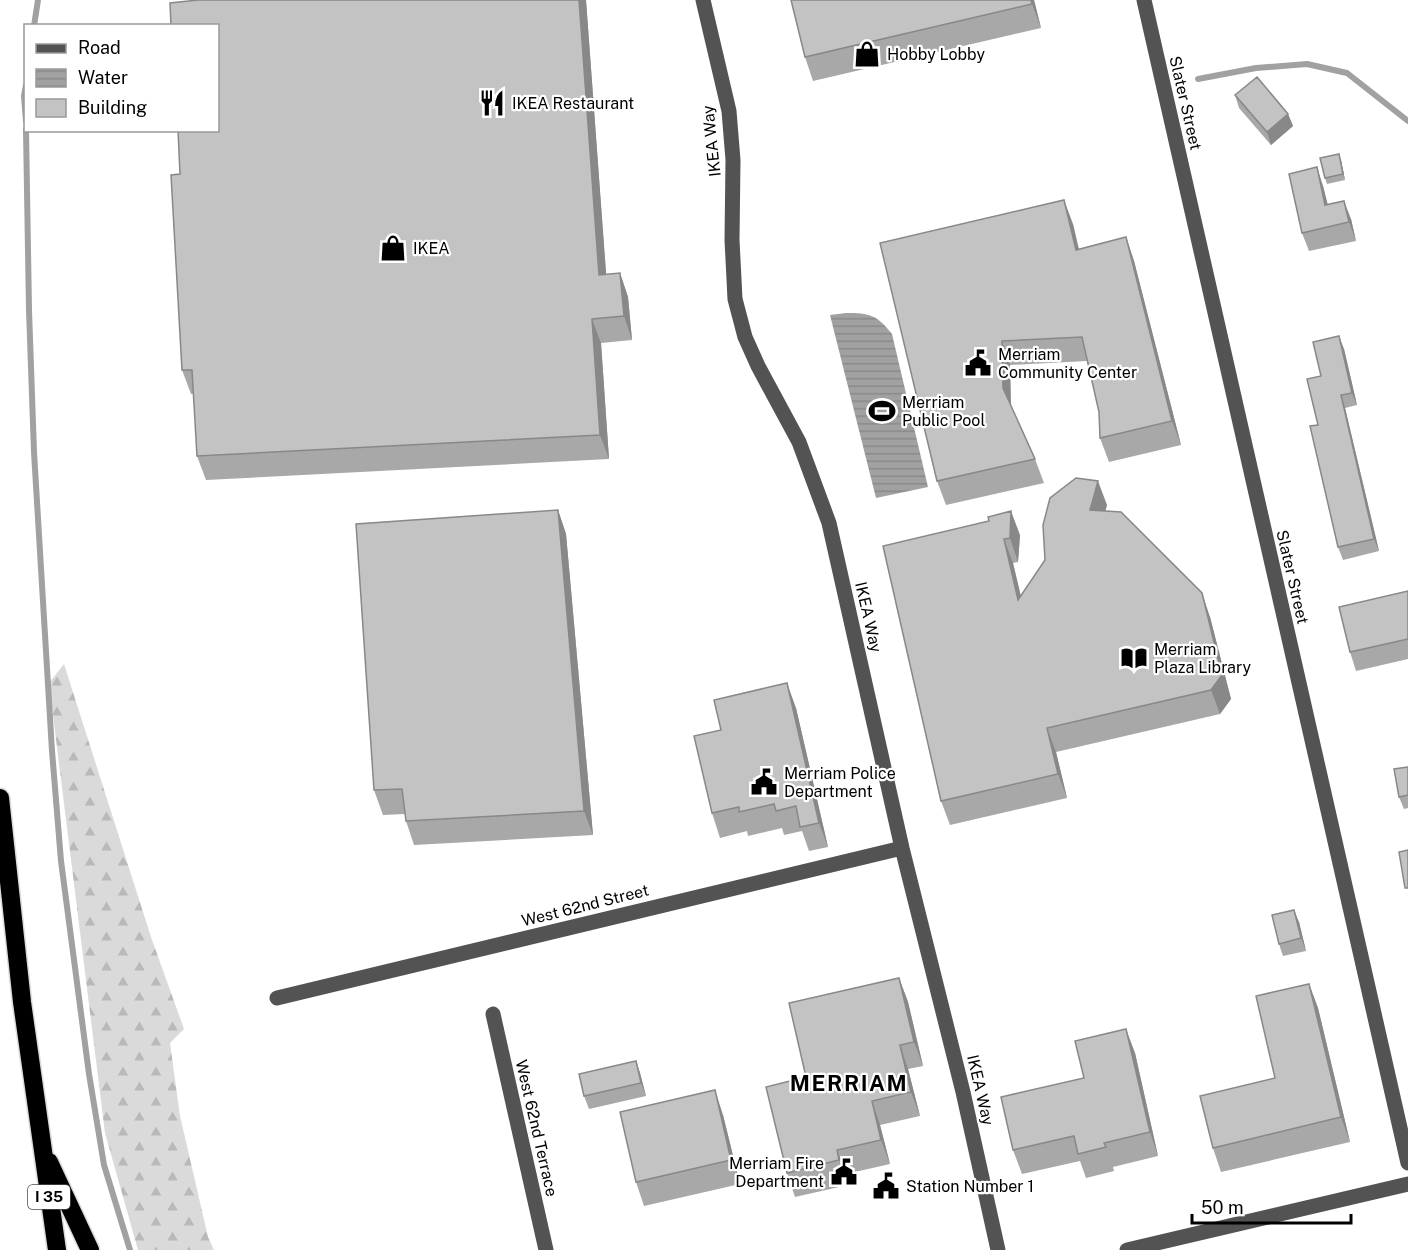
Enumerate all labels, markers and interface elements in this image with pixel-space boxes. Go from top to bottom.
legend [24,24,219,132]
text: Road [78,37,121,58]
shop icon: Hobby Lobby [852,39,882,69]
place label: Hobby Lobby [887,45,986,64]
street label: Slater Street [1165,54,1206,152]
text: Water [78,67,128,88]
restaurant icon: IKEA Restaurant [477,88,507,118]
place label: IKEA Restaurant [512,94,634,113]
text: Building [78,97,147,118]
street label: IKEA Way [698,104,725,178]
shop icon: IKEA [378,233,408,263]
place label: IKEA [413,239,450,258]
place label: Merriam Community Center [998,345,1137,382]
public building icon: Merriam Community Center [963,348,993,378]
place label: Merriam Public Pool [902,393,985,430]
sports icon: Merriam Public Pool [867,396,897,426]
street label: Slater Street [1272,528,1313,626]
street label: IKEA Way [851,580,886,655]
place label: Merriam Plaza Library [1154,640,1251,677]
library icon: Merriam Plaza Library [1119,643,1149,673]
place label: Merriam Police Department [784,764,896,801]
public building icon: Merriam Police Department [749,767,779,797]
street label: West 62nd Street [520,880,651,930]
street label: IKEA Way [963,1053,998,1128]
street label: West 62nd Terrace [512,1058,562,1198]
district label: MERRIAM [790,1070,908,1096]
place label: Merriam Fire Department [729,1154,824,1191]
public building icon: Merriam Fire Department [829,1157,859,1187]
public building icon: Station Number 1 [871,1171,901,1201]
place label: Station Number 1 [906,1177,1034,1196]
road number: I 35 [28,1185,70,1209]
scale bar [1192,1187,1351,1225]
text: 50 m [1201,1197,1244,1218]

